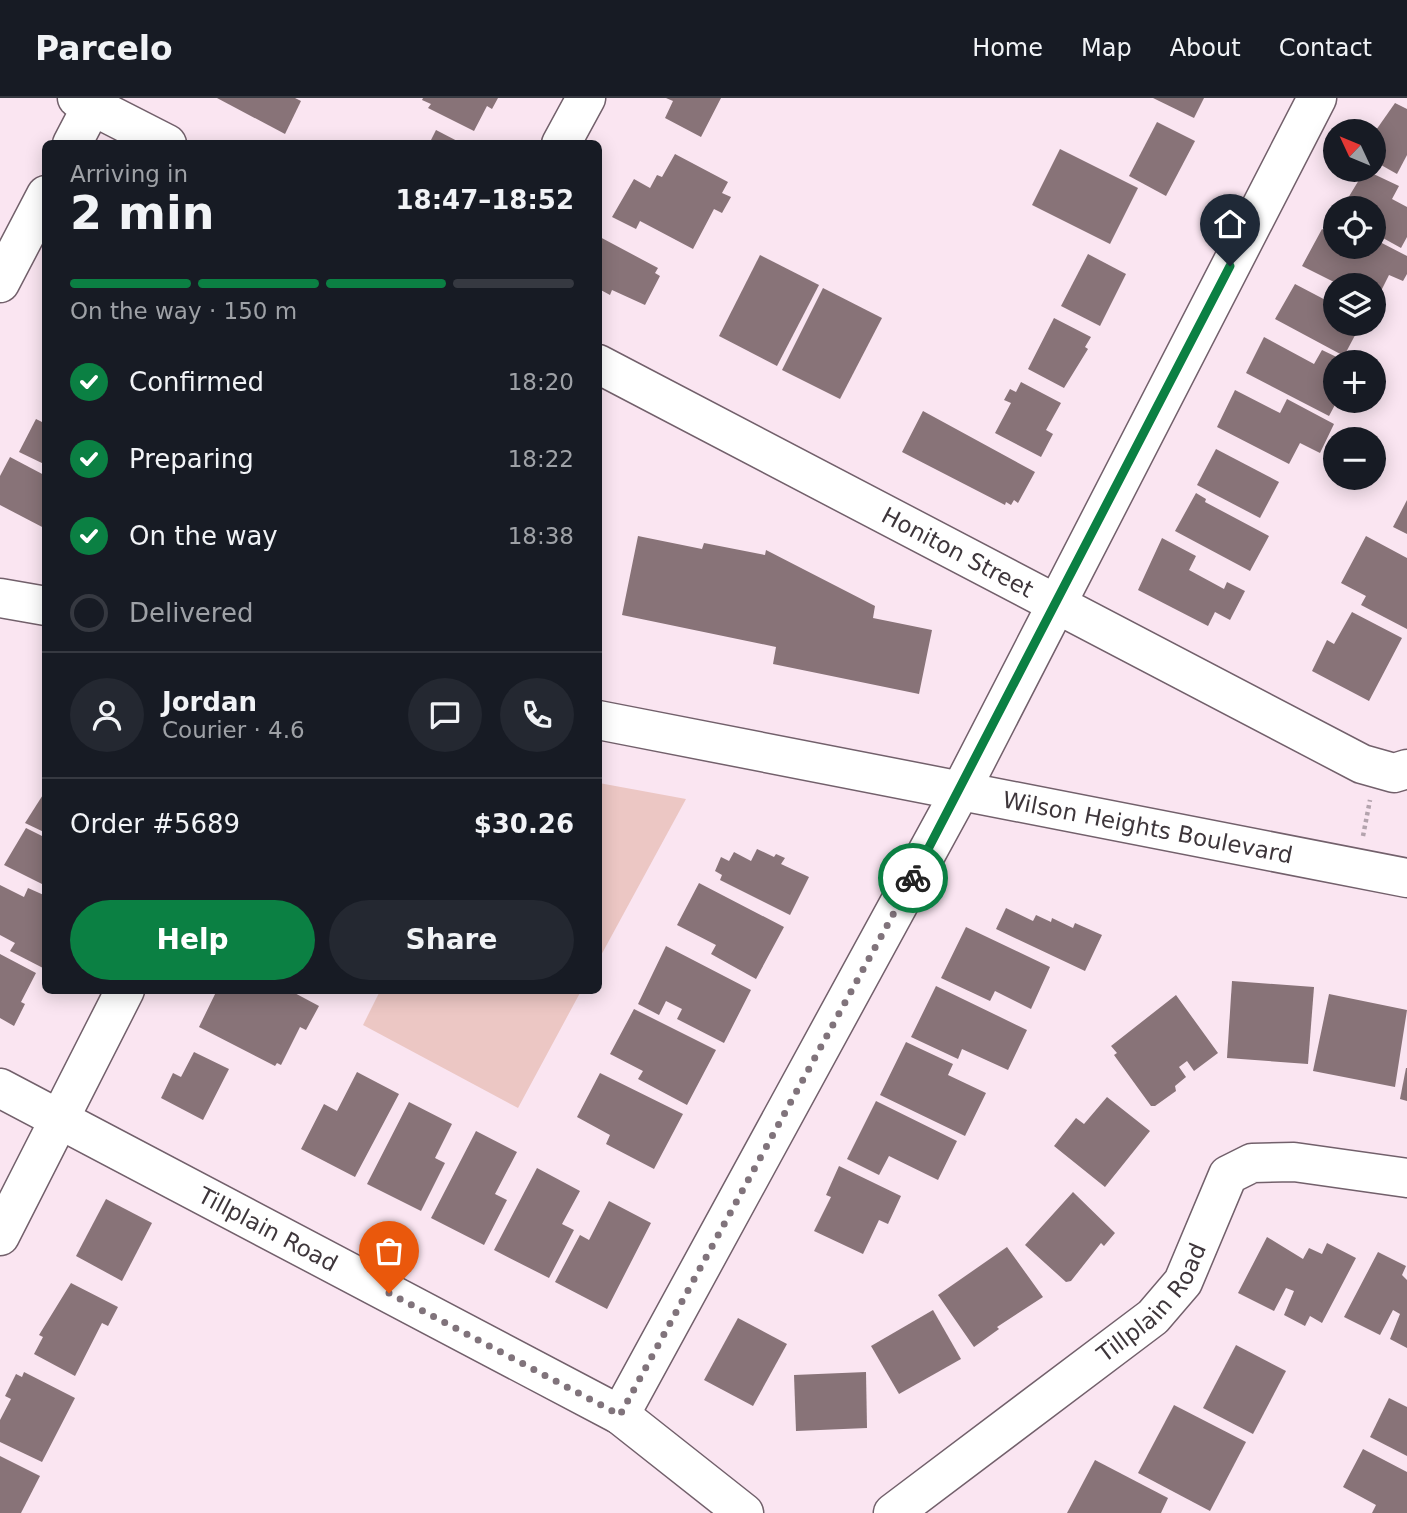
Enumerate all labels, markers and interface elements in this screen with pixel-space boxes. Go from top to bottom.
text: Parcelo [35,29,173,68]
text: Home [972,34,1043,62]
text: Map [1081,34,1132,62]
text: About [1170,34,1241,62]
text: Contact [1279,34,1372,62]
north arrow [1323,119,1386,182]
map controls [1323,119,1386,490]
text: Arriving in [70,161,188,187]
text: 18:47–18:52 [395,185,574,215]
text: 2 min [70,186,214,240]
pin [1200,194,1260,266]
button: locate [1323,196,1386,259]
icon: home [1211,205,1249,243]
button: layers [1323,273,1386,336]
text: On the way · 150 m [70,298,297,324]
button: + [1323,350,1386,413]
icon: check [70,363,108,401]
text: Confirmed [129,367,264,397]
text: 18:20 [508,369,574,395]
button: − [1323,427,1386,490]
icon: check [70,440,108,478]
text: Preparing [129,444,254,474]
text: 18:22 [508,446,574,472]
street label: Honiton Street [878,502,1038,603]
icon: check [70,517,108,555]
text: On the way [129,521,278,551]
text: 18:38 [508,523,574,549]
text: Delivered [129,598,253,628]
button: person [70,678,144,752]
button: chat [408,678,482,752]
button: phone [500,678,574,752]
text: Jordan [162,687,257,717]
text: Courier · 4.6 [162,717,305,743]
street label: Wilson Heights Boulevard [1000,786,1295,868]
text: Order #5689 [70,809,240,839]
text: $30.26 [474,809,574,839]
courier [878,843,948,913]
icon: bike [894,859,932,897]
button: Help [70,900,315,980]
button: Share [329,900,574,980]
street label: Tillplain Road [193,1182,342,1277]
pin [359,1221,419,1293]
icon: bag [370,1232,408,1270]
street label: Tillplain Road [1091,1239,1211,1368]

